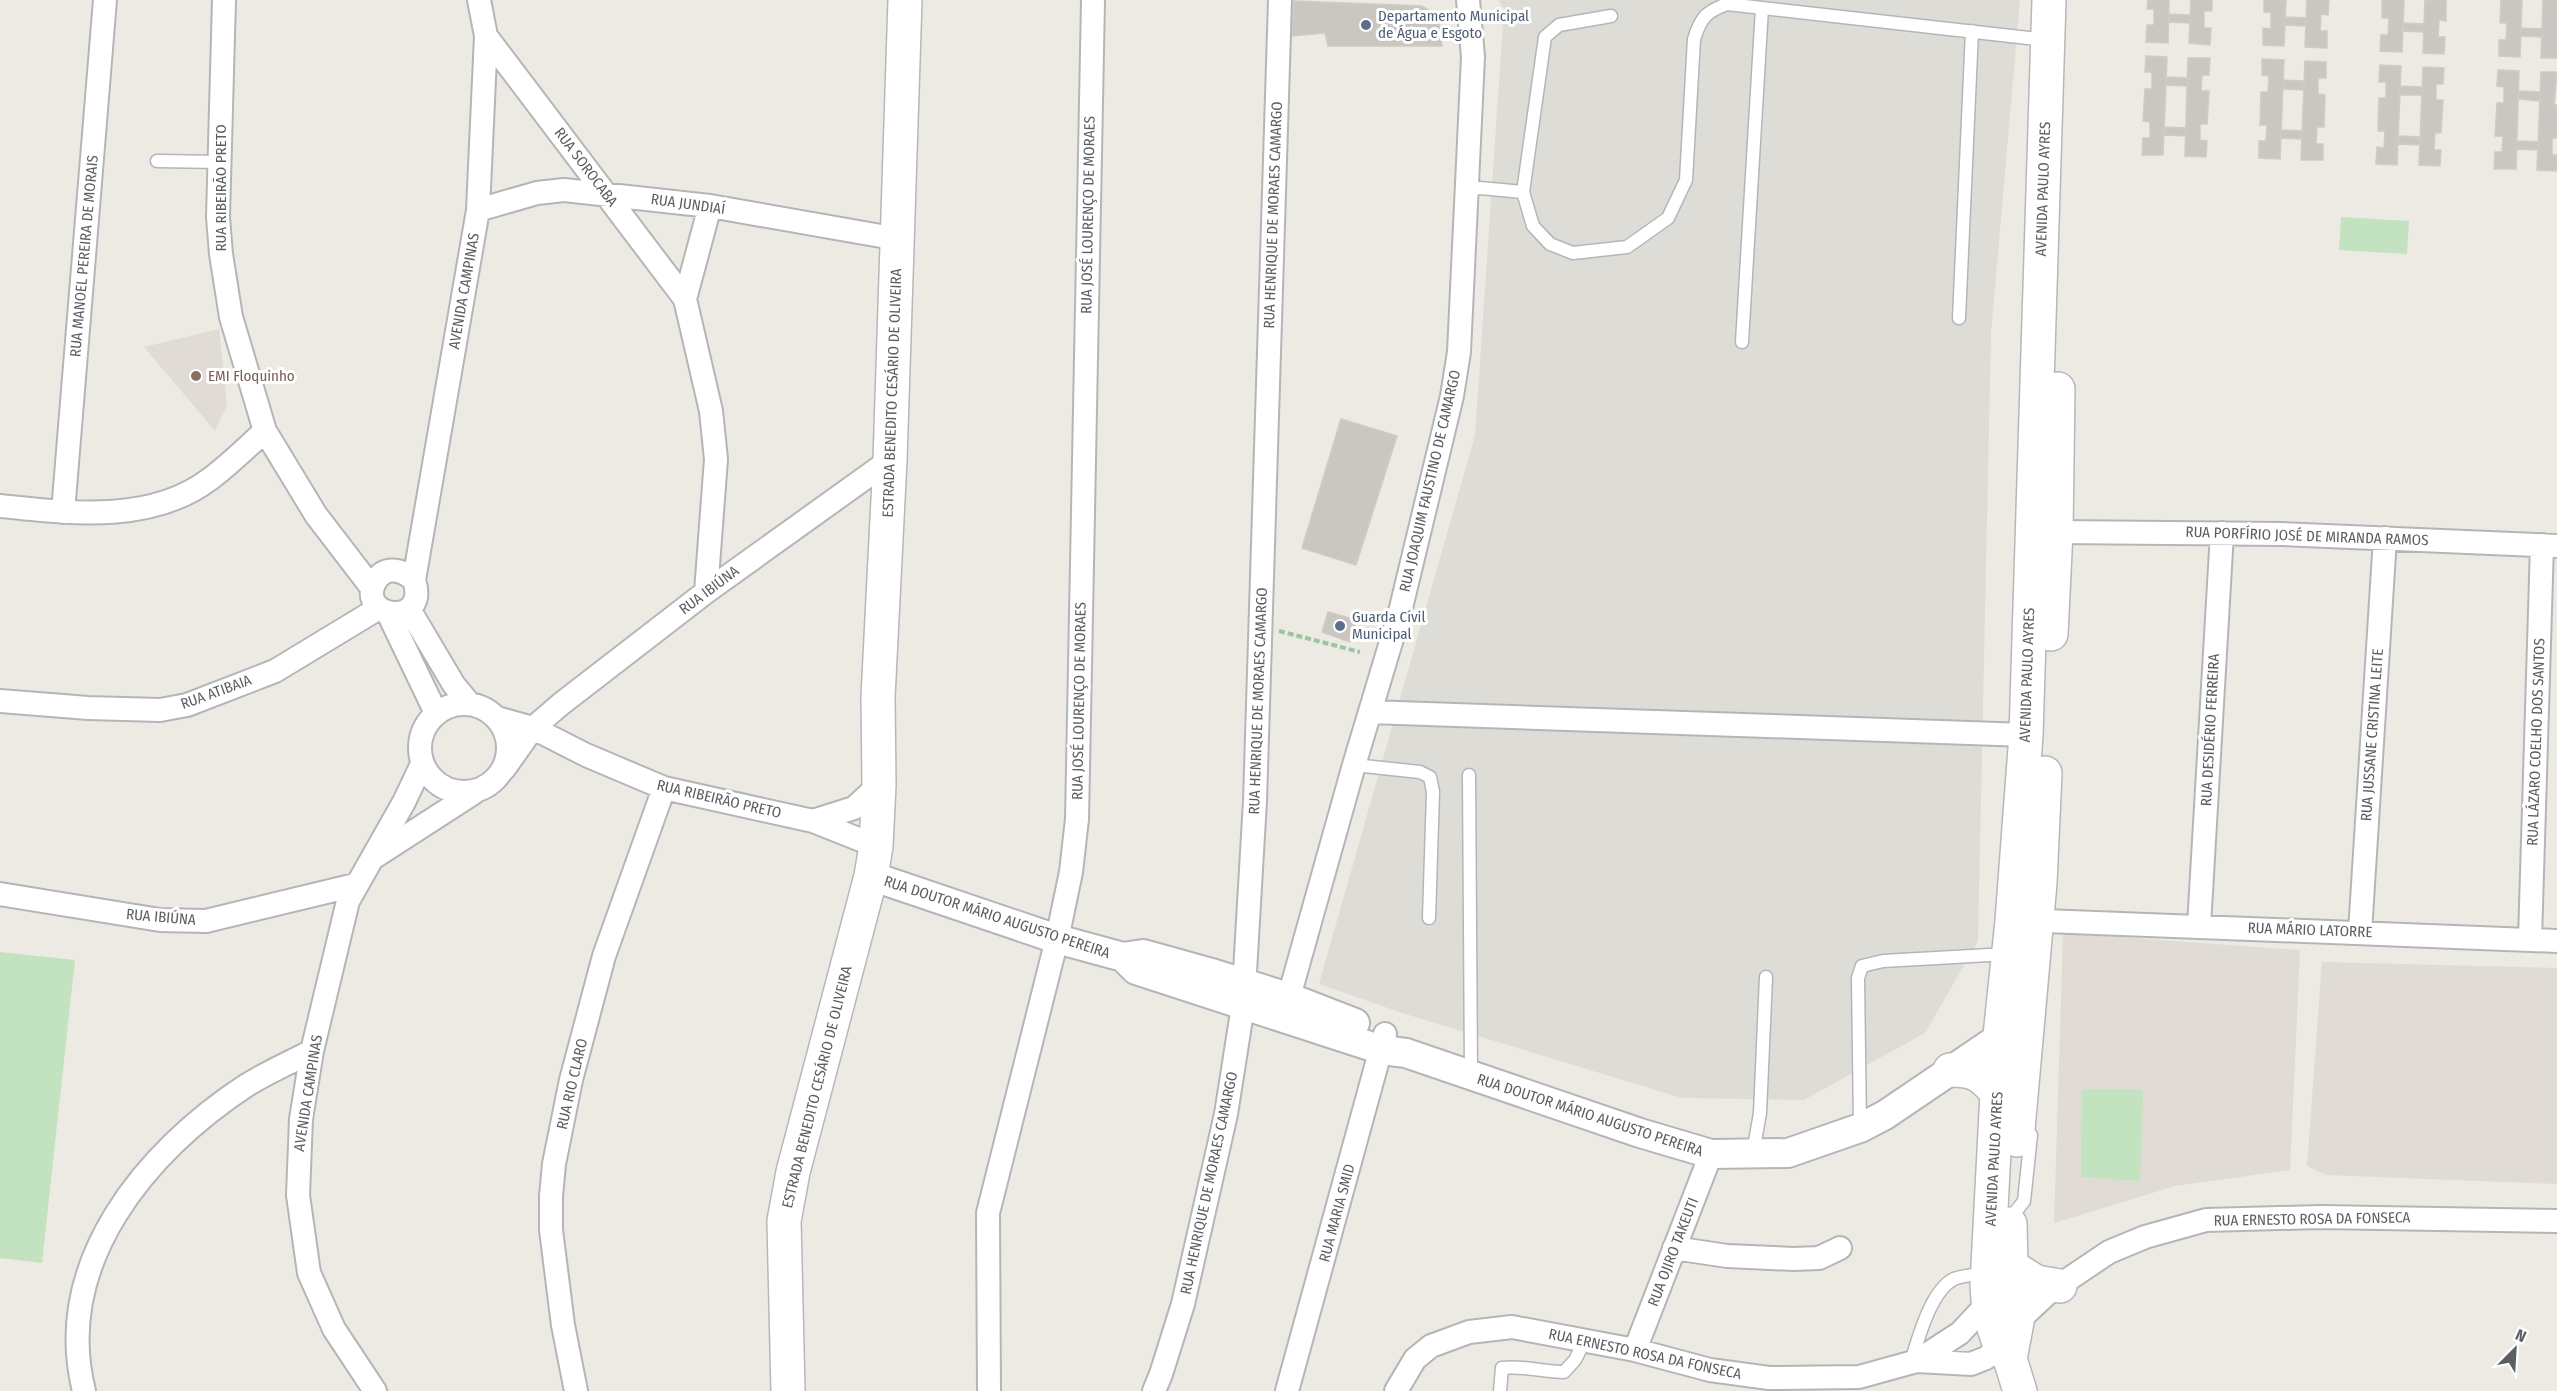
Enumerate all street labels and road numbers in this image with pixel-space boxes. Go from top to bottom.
street label: RUA HENRIQUE DE MORAES CAMARGO [1260,101,1286,329]
street label: RUA JOSÉ LOURENÇO DE MORAES [1077,116,1099,314]
street label: AVENIDA PAULO AYRES [2032,121,2054,257]
street label: RUA RIBEIRÃO PRETO [212,124,230,252]
street label: RUA SOROCABA [551,124,622,210]
street label: RUA MANOEL PEREIRA DE MORAIS [66,154,102,358]
street label: RUA JUNDIAÍ [650,190,726,218]
street label: AVENIDA CAMPINAS [445,231,483,351]
street label: ESTRADA BENEDITO CESÁRIO DE OLIVEIRA [879,268,905,518]
street label: RUA JOAQUIM FAUSTINO DE CAMARGO [1396,368,1464,594]
street label: RUA PORFÍRIO JOSÉ DE MIRANDA RAMOS [2185,523,2429,549]
street label: RUA IBIÚNA [676,562,742,618]
street label: RUA HENRIQUE DE MORAES CAMARGO [1245,587,1271,815]
street label: RUA JOSÉ LOURENÇO DE MORAES [1068,602,1090,800]
street label: AVENIDA PAULO AYRES [2016,607,2038,743]
street label: RUA LÁZARO COELHO DOS SANTOS [2523,638,2549,846]
street label: RUA JUSSANE CRISTINA LEITE [2357,648,2387,822]
street label: RUA DESIDÉRIO FERREIRA [2197,653,2223,807]
street label: RUA ATIBAIA [178,671,254,713]
street label: RUA RIBEIRÃO PRETO [655,776,783,822]
street label: RUA DOUTOR MÁRIO AUGUSTO PEREIRA [882,872,1112,962]
street label: RUA IBIÚNA [125,905,197,929]
street label: RUA MÁRIO LATORRE [2247,919,2373,941]
street label: ESTRADA BENEDITO CESÁRIO DE OLIVEIRA [778,964,856,1210]
street label: AVENIDA CAMPINAS [290,1033,326,1153]
street label: RUA RIO CLARO [553,1037,591,1131]
street label: RUA HENRIQUE DE MORAES CAMARGO [1177,1070,1241,1296]
street label: RUA DOUTOR MÁRIO AUGUSTO PEREIRA [1475,1070,1705,1160]
street label: AVENIDA PAULO AYRES [1981,1091,2007,1227]
street label: RUA MARIA SMID [1315,1162,1359,1264]
street label: RUA OJIRO TAKEUTI [1644,1195,1702,1309]
street label: RUA ERNESTO ROSA DA FONSECA [2214,1208,2411,1230]
street label: RUA ERNESTO ROSA DA FONSECA [1547,1325,1743,1383]

